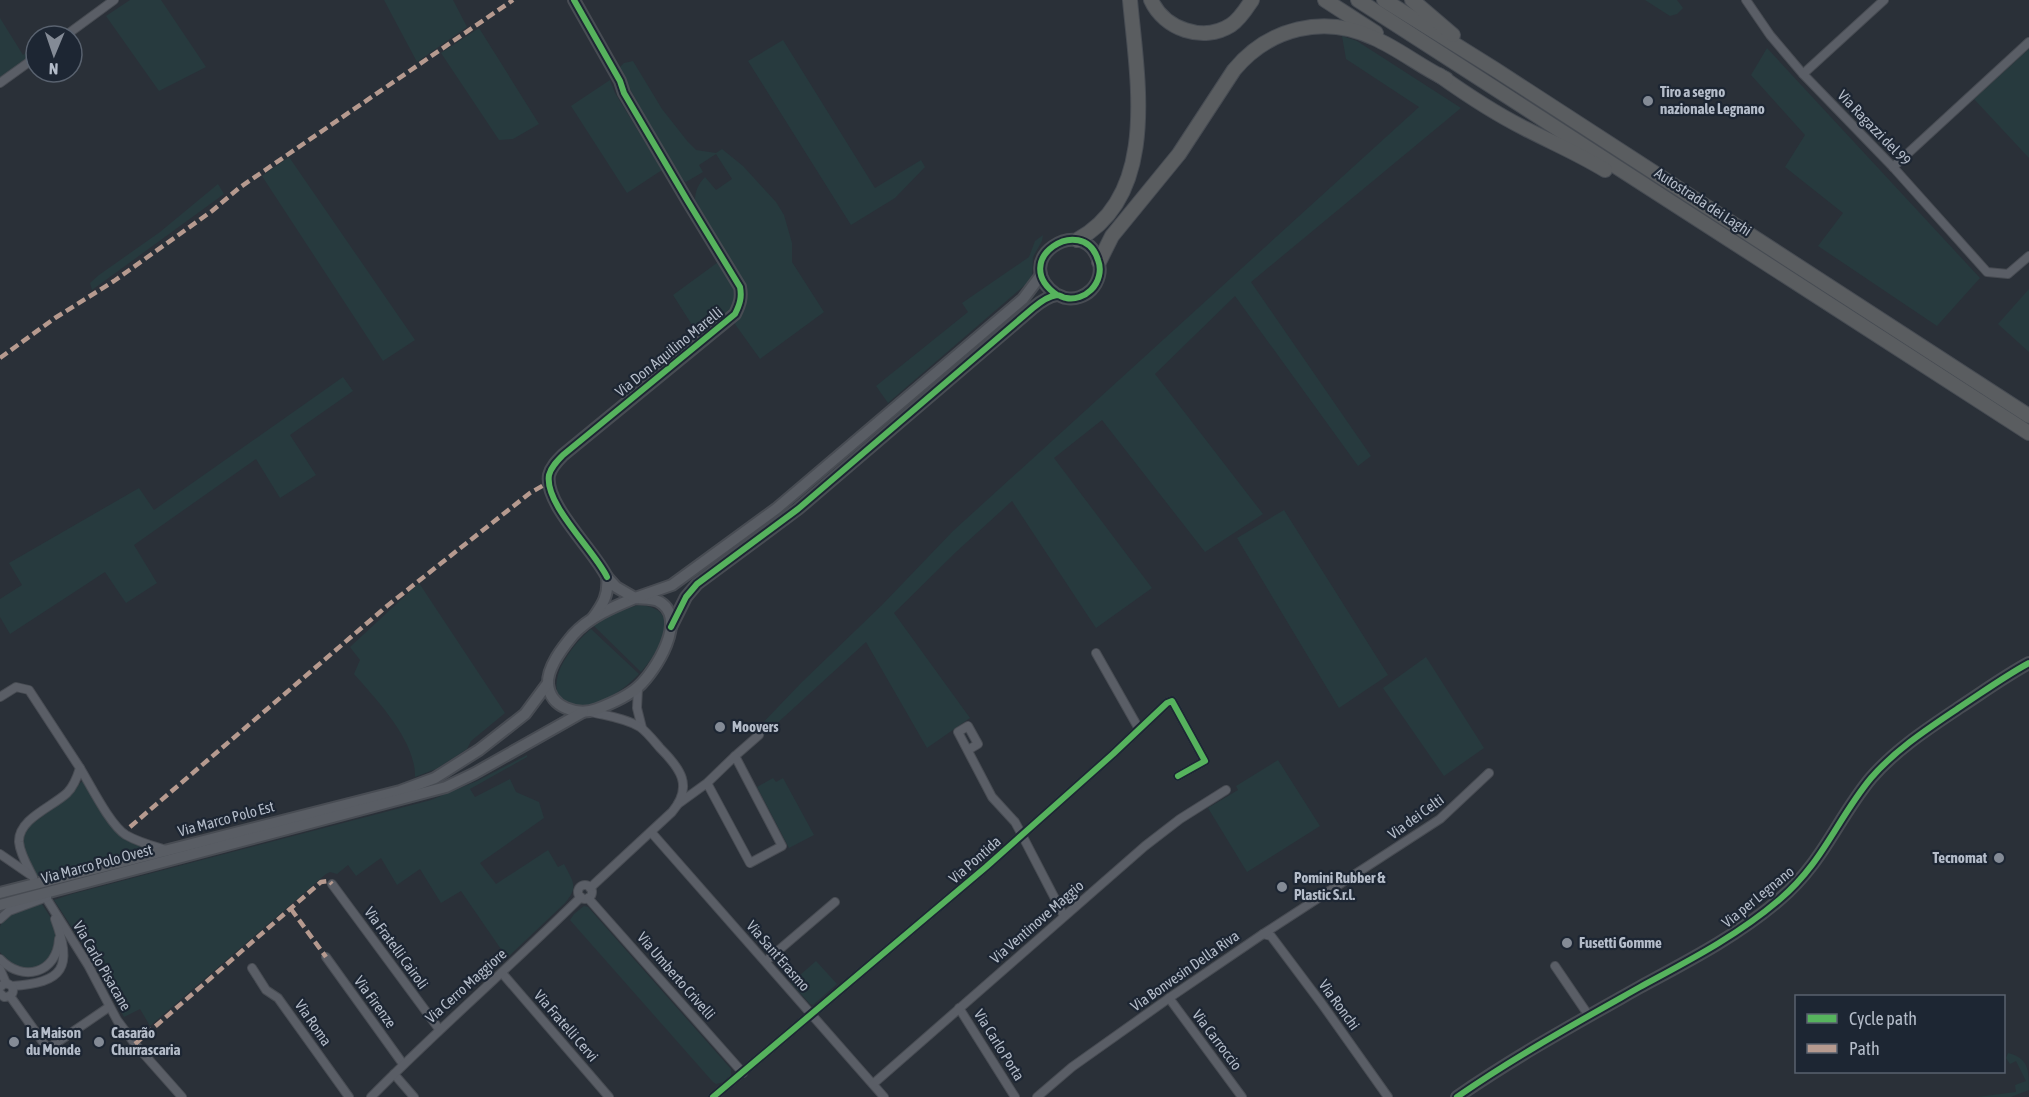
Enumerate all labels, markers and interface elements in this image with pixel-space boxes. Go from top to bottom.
north arrow [24,24,84,84]
text: N [48,60,59,78]
place label: Tiro a segno nazionale Legnano [1660,83,1765,117]
street label: Via Ragazzi del 99 [1834,87,1914,169]
marker: Tiro a segno nazionale Legnano [1641,94,1655,108]
street label: Autostrada dei Laghi [1652,164,1755,239]
street label: Via Don Aquilino Marelli [612,303,726,400]
place label: Moovers [732,718,779,735]
marker: Moovers [713,720,727,734]
street label: Via dei Celti [1385,791,1447,842]
street label: Via Marco Polo Est [176,797,276,840]
street label: Via Pontida [945,832,1004,887]
street label: Via Marco Polo Ovest [39,841,154,887]
place label: Tecnomat [1933,849,1988,866]
marker: Tecnomat [1992,851,2006,865]
street label: Via per Legnano [1718,862,1797,931]
place label: Pomini Rubber & Plastic S.r.l. [1294,869,1386,903]
street label: Via Ventinove Maggio [987,877,1087,967]
marker: Pomini Rubber & Plastic S.r.l. [1275,880,1289,894]
street label: Via Fratelli Cairoli [361,903,432,992]
street label: Via Sant'Erasmo [743,917,814,994]
street label: Via Carlo Pisacane [70,918,135,1014]
street label: Via Bonvesin Della Riva [1127,927,1242,1014]
street label: Via Umberto Crivelli [634,929,719,1023]
place label: Fusetti Gomme [1579,934,1662,951]
marker: Fusetti Gomme [1560,936,1574,950]
street label: Via Cerro Maggiore [422,945,510,1026]
street label: Via Firenze [351,972,400,1031]
street label: Via Ronchi [1316,976,1363,1033]
street label: Via Fratelli Cervi [531,987,602,1065]
legend [1795,995,2005,1073]
street label: Via Roma [291,996,335,1049]
street label: Via Carlo Porta [971,1006,1028,1083]
street label: Via Carroccio [1189,1006,1246,1073]
text: Cycle path [1849,1008,1917,1029]
place label: La Maison du Monde [26,1024,81,1058]
place label: Casarão Churrascaria [111,1024,180,1058]
marker: La Maison du Monde [7,1035,21,1049]
marker: Casarão Churrascaria [92,1035,106,1049]
text: Path [1849,1038,1880,1059]

